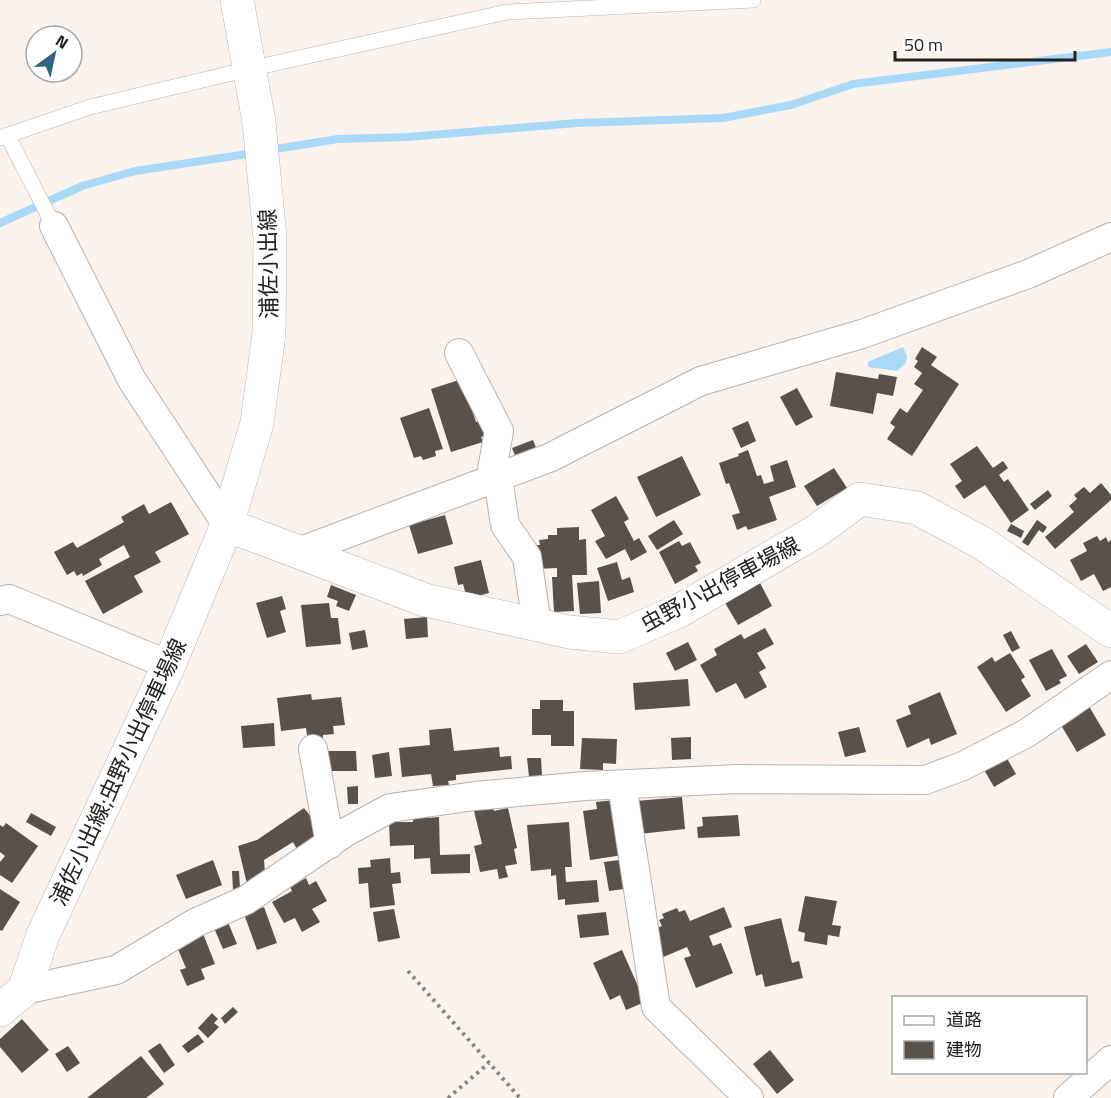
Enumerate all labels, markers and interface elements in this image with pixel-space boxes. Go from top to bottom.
north arrow [24,24,84,84]
scale bar [895,24,1075,62]
text: N [51,28,73,55]
text: 50 m [904,31,943,58]
street label: 浦佐小出線 [250,209,286,319]
street label: 虫野小出停車場線 [634,528,806,640]
street label: 浦佐小出線;虫野小出停車場線 [41,633,195,911]
legend [892,996,1087,1074]
text: 道路 [946,1006,982,1033]
text: 建物 [946,1036,982,1063]

